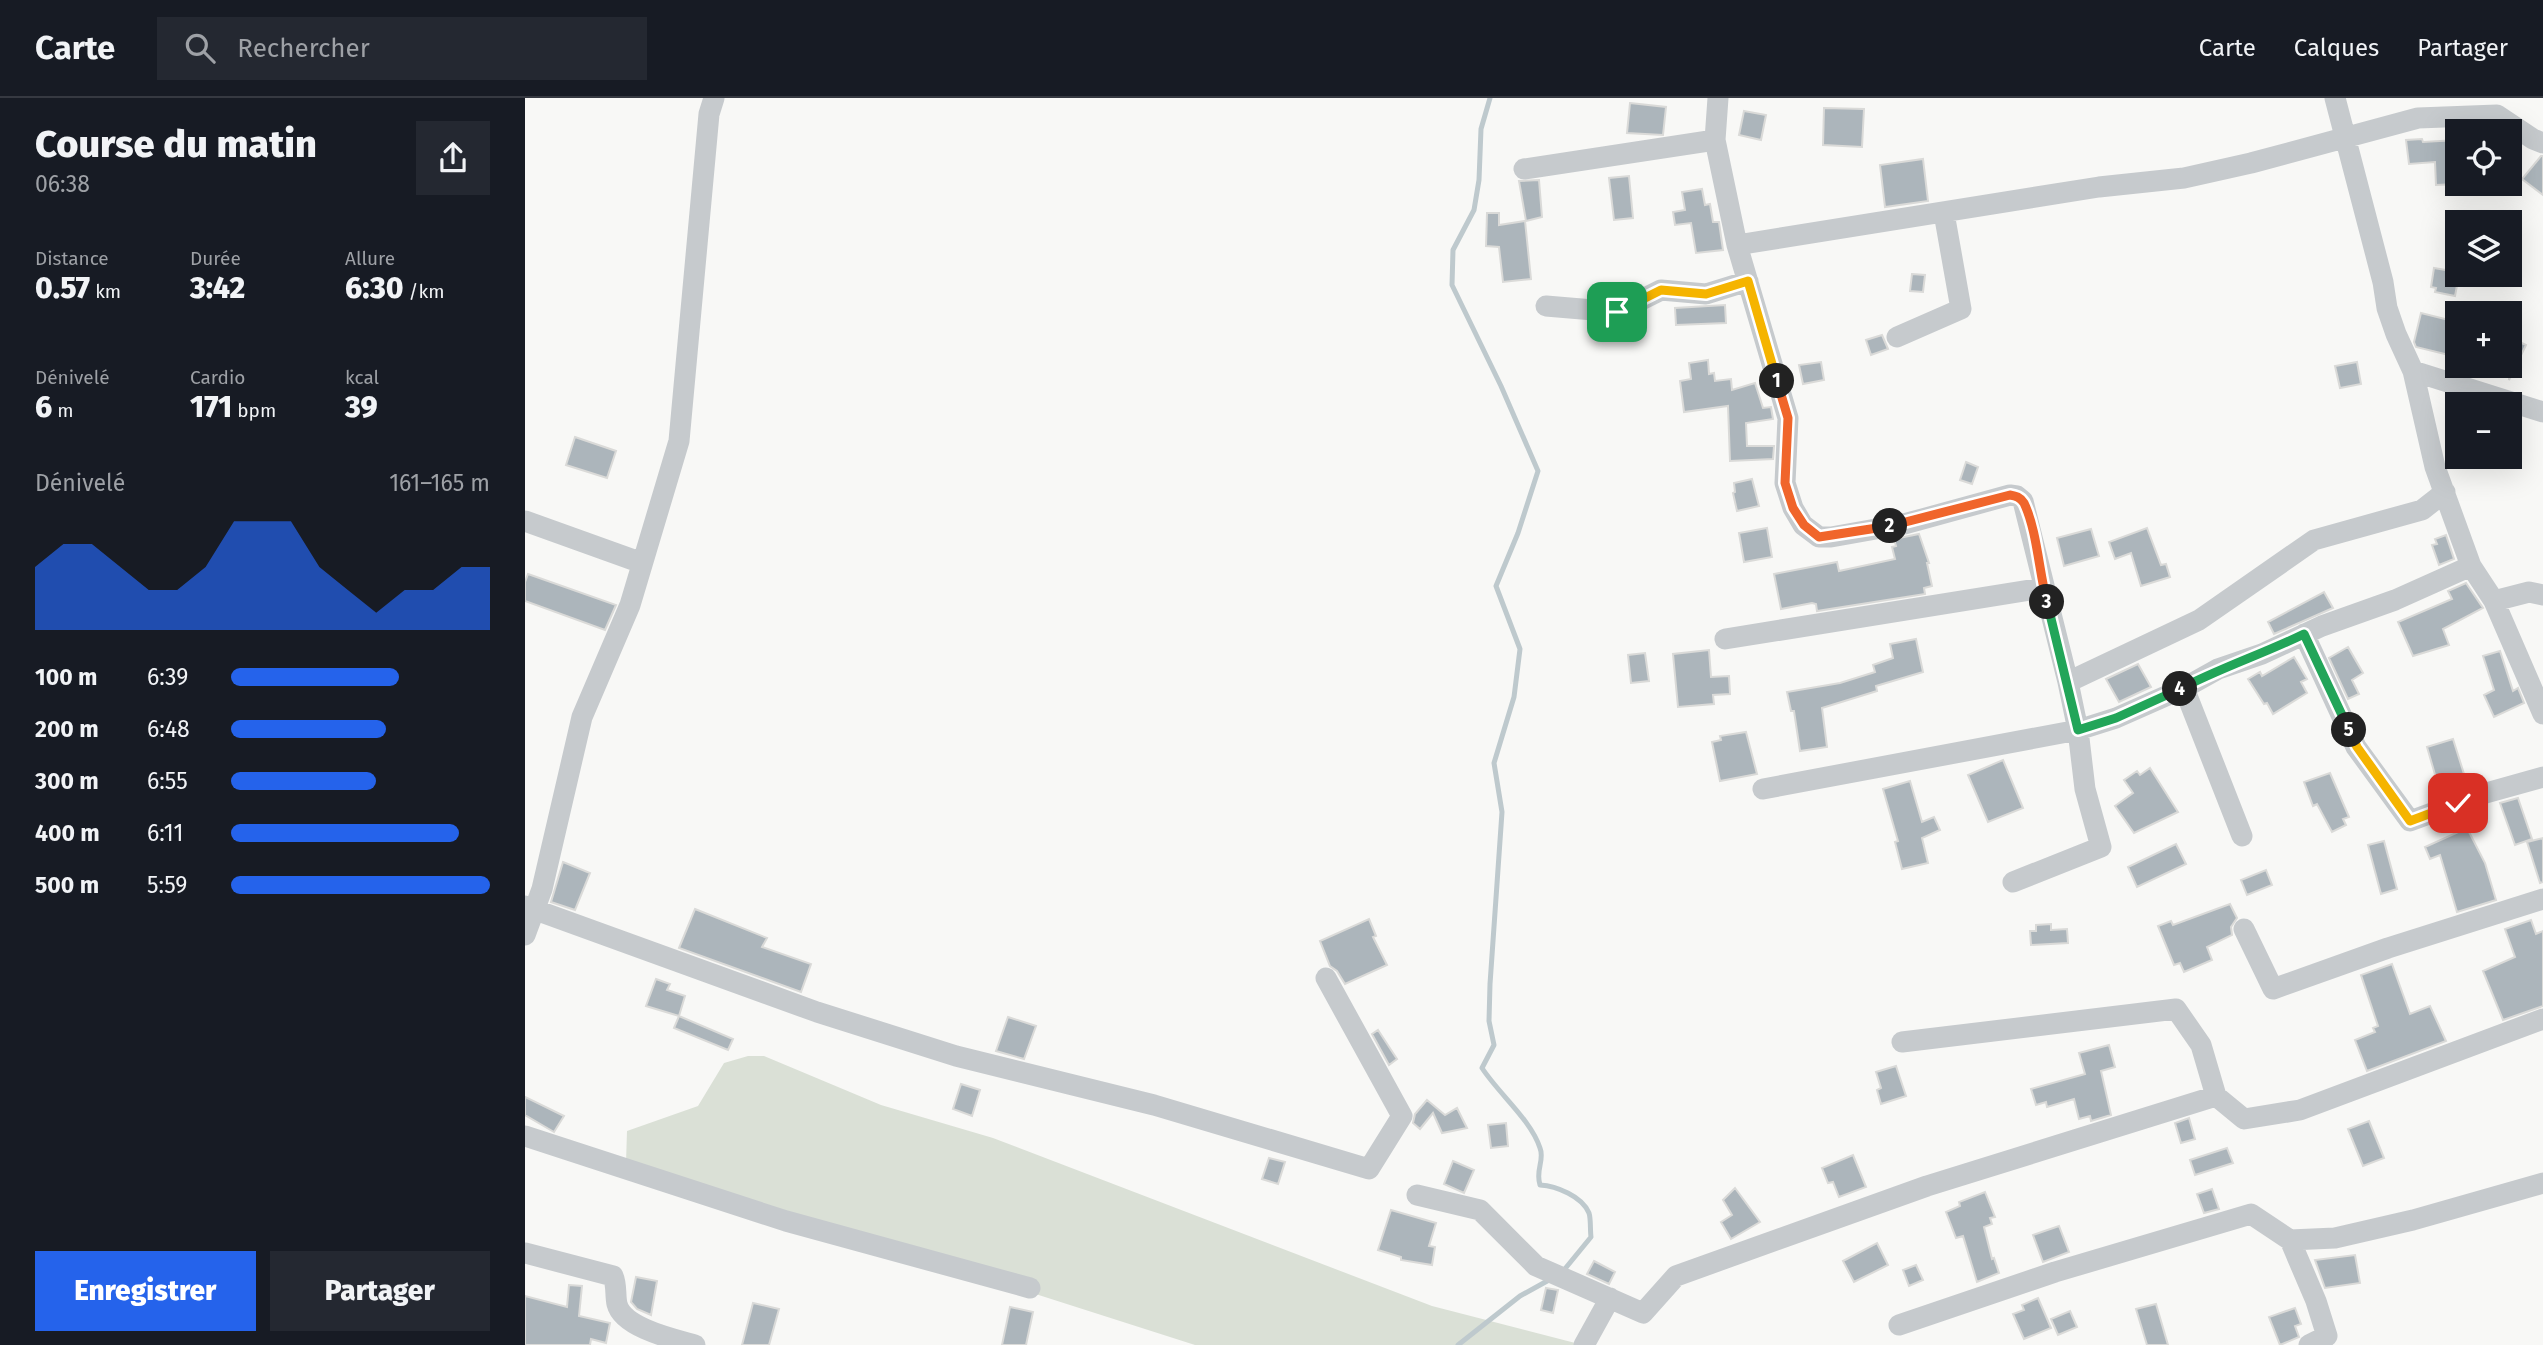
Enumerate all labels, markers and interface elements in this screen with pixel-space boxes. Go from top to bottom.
search box [157,17,647,80]
text: Carte [35,28,115,68]
icon: search [181,29,219,67]
text: Rechercher [237,33,370,64]
text: Carte [2199,34,2256,62]
text: Calques [2294,34,2379,62]
text: Partager [2417,34,2508,62]
map controls [2445,119,2522,469]
button: locate [2445,119,2522,196]
text: Course du matin [35,121,317,167]
button: share [416,121,490,195]
text: 06:38 [35,170,90,198]
button: layers [2445,210,2522,287]
text: Distance [35,247,109,270]
text: Durée [190,247,241,270]
text: Allure [345,247,395,270]
text: 0.57 [35,270,90,306]
text: 3:42 [190,270,245,306]
text: 6:30 [345,270,404,306]
text: km [90,280,121,303]
text: /km [404,280,444,303]
pin [1587,282,1647,342]
icon: arrive [1598,293,1636,331]
button: + [2445,301,2522,378]
pin: 1 [1759,364,1795,398]
text: Dénivelé [35,366,110,389]
text: Cardio [190,366,245,389]
text: kcal [345,366,379,389]
text: 1 [1772,369,1781,392]
text: 6 [35,389,52,425]
text: 171 [190,389,232,425]
text: 39 [345,389,378,425]
button: − [2445,392,2522,469]
text: m [52,399,74,422]
text: bpm [232,399,276,422]
text: Dénivelé [35,469,125,497]
text: 161–165 m [389,469,490,497]
pin: 2 [1873,508,1907,544]
text: 2 [1885,514,1894,537]
pin: 3 [2029,584,2065,620]
text: 3 [2042,590,2051,613]
text: 100 m [35,663,97,691]
text: 6:39 [147,663,188,691]
pin: 4 [2163,672,2197,706]
text: 4 [2174,677,2185,700]
pin: 5 [2331,712,2367,748]
text: 200 m [35,715,99,743]
text: 6:48 [147,715,190,743]
text: 5 [2343,718,2354,741]
text: 300 m [35,767,99,795]
text: 6:55 [147,767,188,795]
pin [2428,773,2488,833]
icon: check [2439,784,2477,822]
text: 400 m [35,819,100,847]
text: 6:11 [147,819,183,847]
text: 500 m [35,871,99,899]
text: 5:59 [147,871,187,899]
button: Enregistrer [35,1251,256,1331]
button: Partager [270,1251,490,1331]

